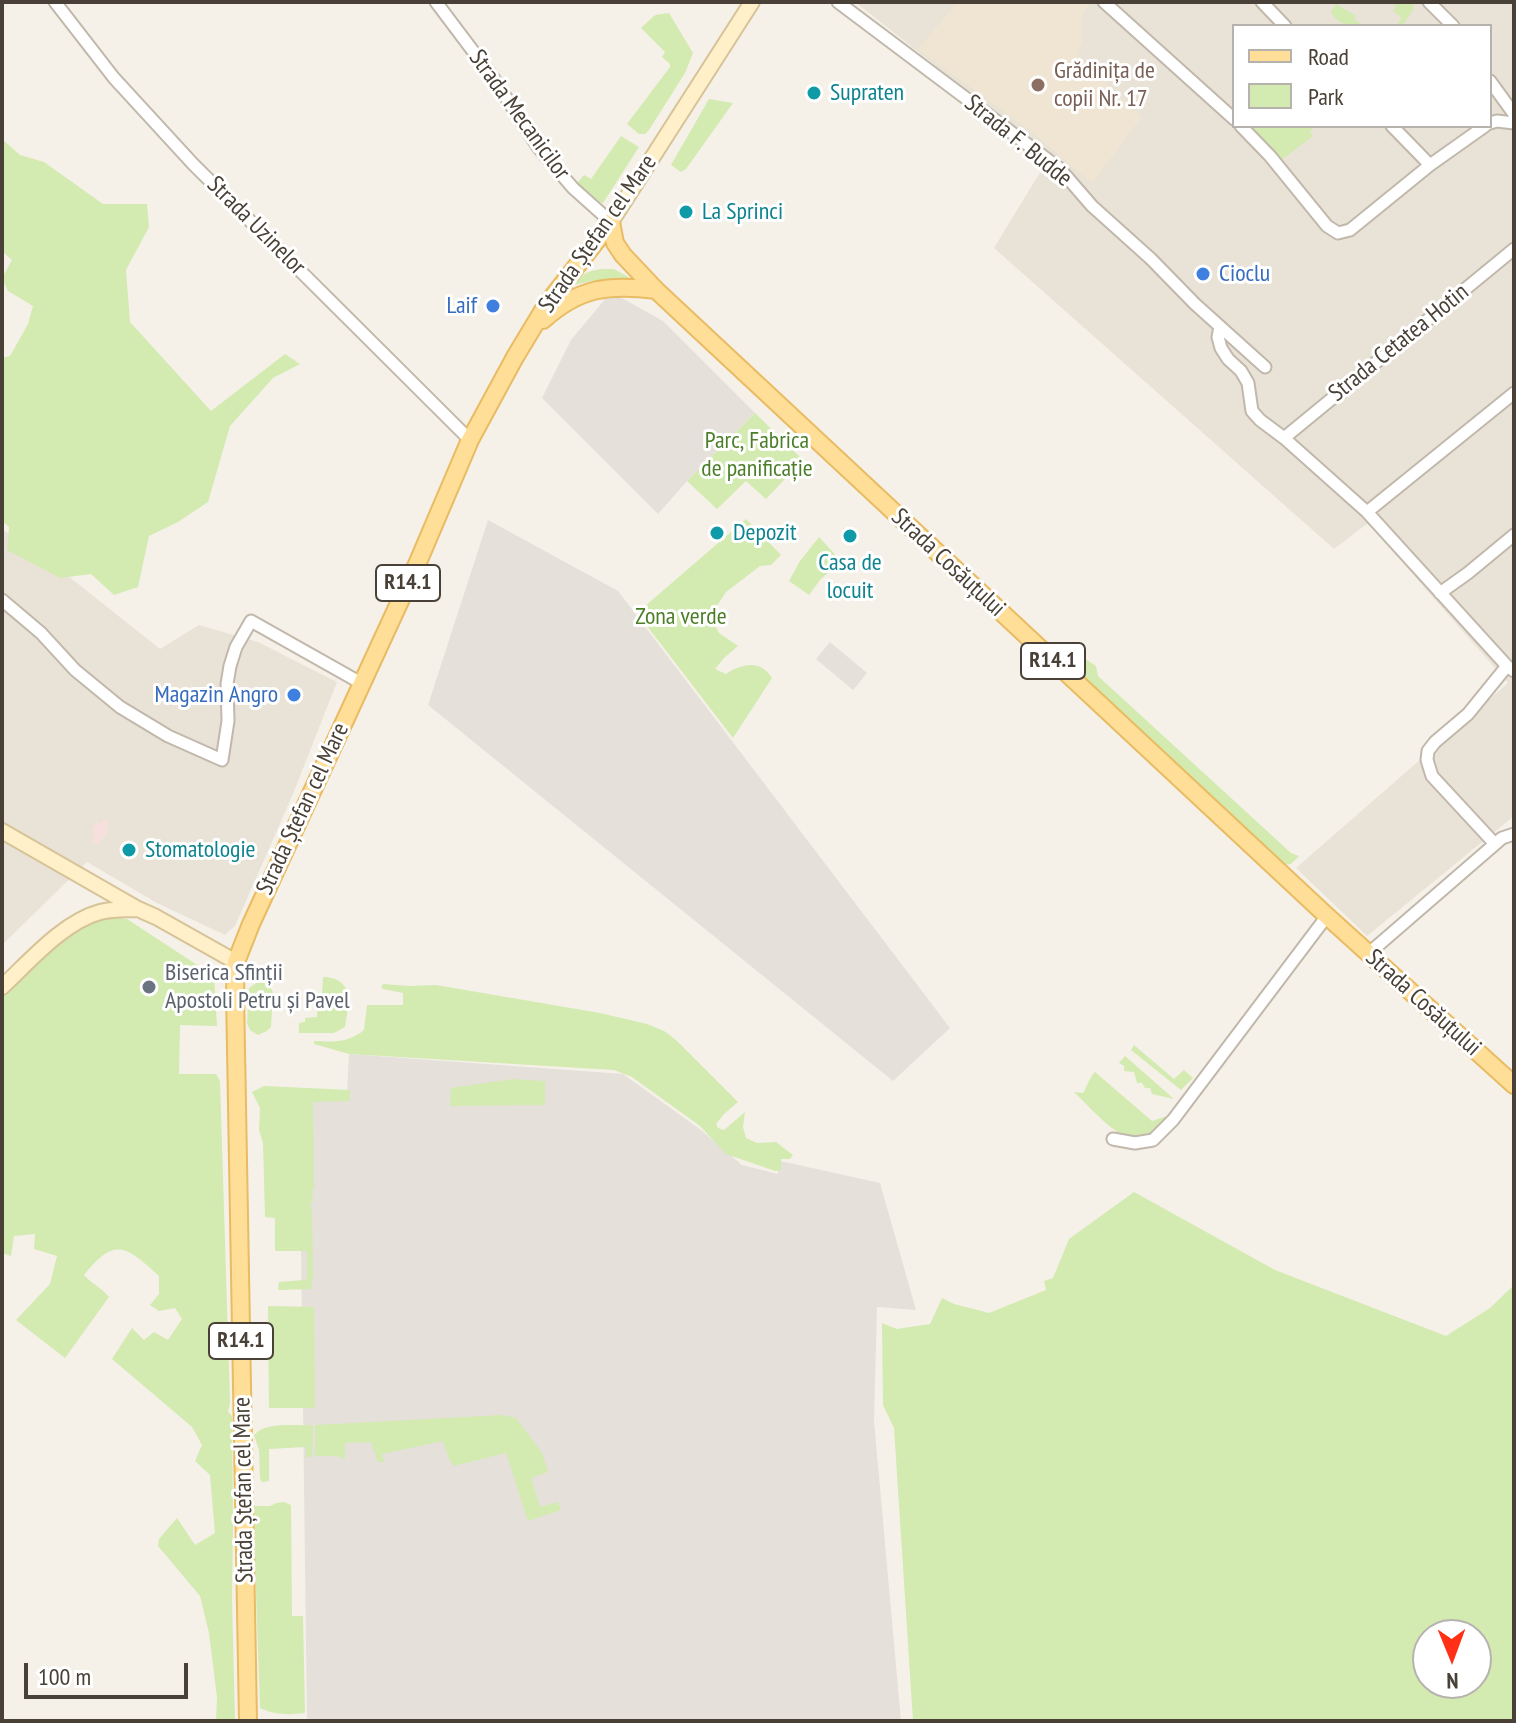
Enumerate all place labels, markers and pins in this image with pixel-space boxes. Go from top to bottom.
place label: Grădinița de copii Nr. 17 [1054,57,1155,113]
marker: Grădinița de copii Nr. 17 [1029,76,1047,94]
place label: Supraten [830,79,904,107]
marker: Supraten [805,84,823,102]
place label: La Sprinci [702,198,783,226]
marker: La Sprinci [677,203,695,221]
place label: Cioclu [1219,260,1270,288]
marker: Cioclu [1194,265,1212,283]
place label: Laif [446,292,477,320]
marker: Laif [484,297,502,315]
place label: Depozit [733,519,796,547]
marker: Depozit [708,524,726,542]
marker: Casa de locuit [841,527,859,545]
place label: Casa de locuit [818,549,882,605]
place label: Magazin Angro [154,681,278,709]
marker: Magazin Angro [285,686,303,704]
place label: Stomatologie [145,836,255,864]
marker: Stomatologie [120,841,138,859]
place label: Biserica Sfinții Apostoli Petru și Pavel [165,959,350,1015]
marker: Biserica Sfinții Apostoli Petru și Pavel [140,978,158,996]

